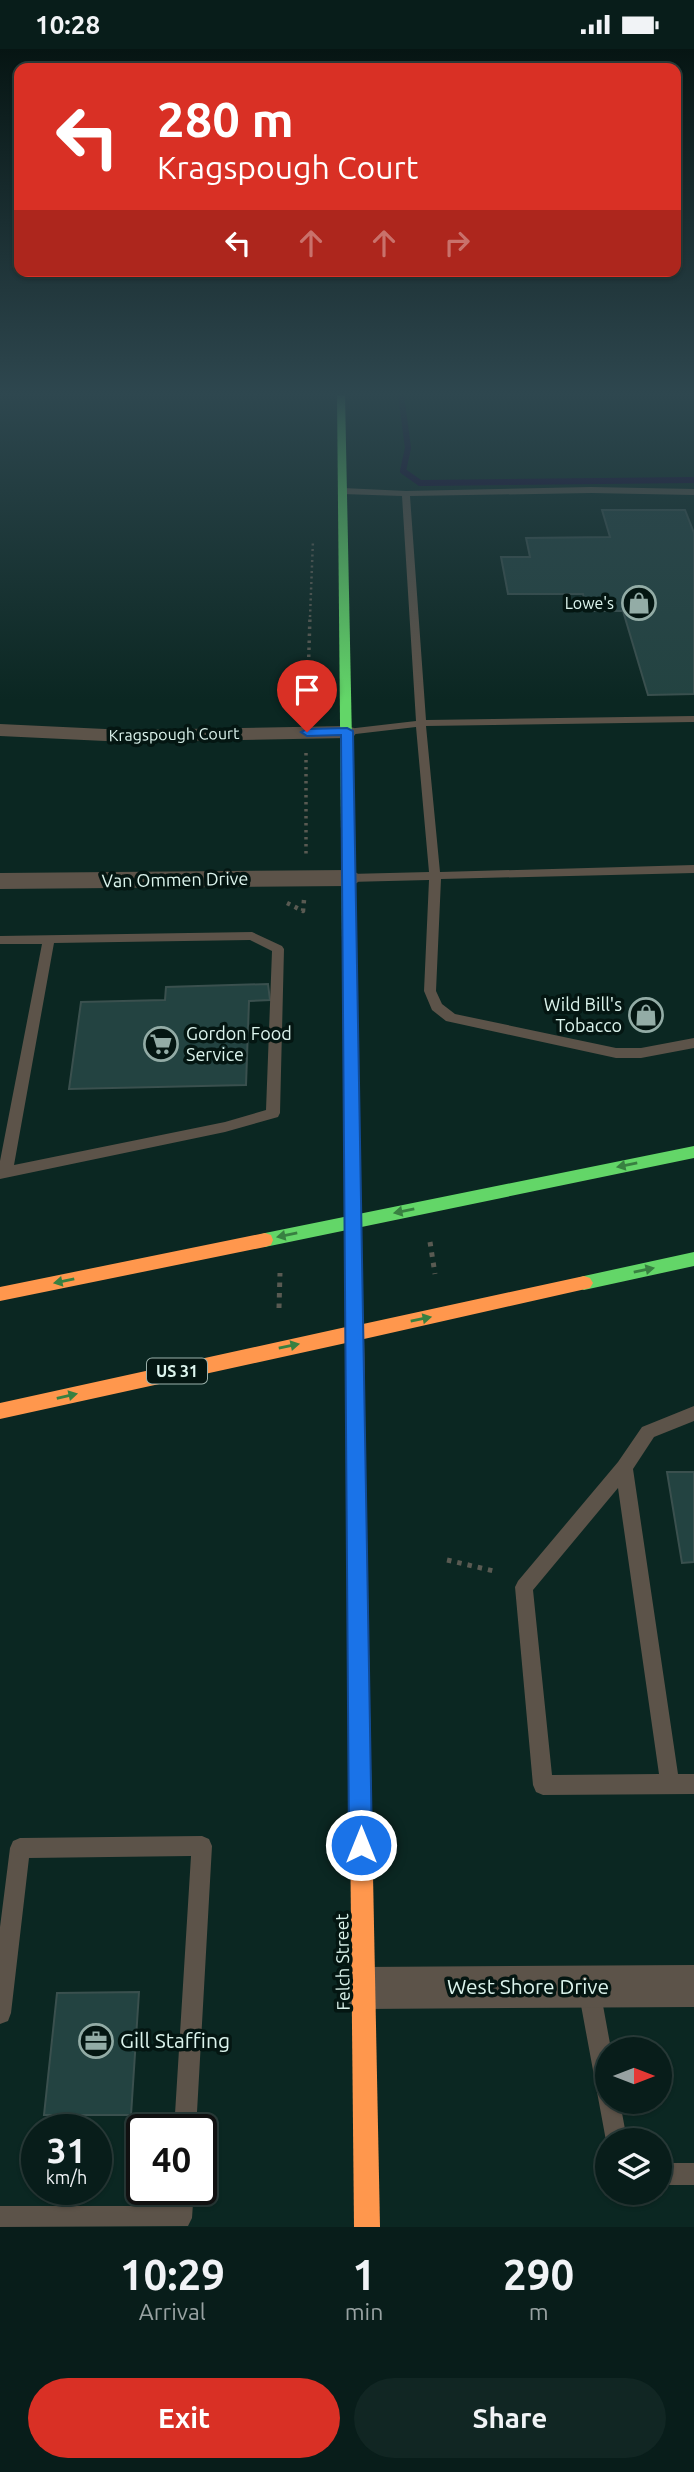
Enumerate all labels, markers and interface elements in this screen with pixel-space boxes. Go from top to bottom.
text: 10:28 [35,10,100,39]
icon: left [42,91,133,182]
text: 280 m [157,91,294,146]
text: Kragspough Court [157,149,418,185]
icon: left [219,224,257,262]
icon: ahead [292,224,330,262]
icon: ahead [365,224,403,262]
icon: right [438,224,476,262]
shop icon: Lowe's [620,584,658,622]
place label: Lowe's [565,594,614,612]
pin [277,660,337,732]
icon: arrive [288,671,326,709]
street label: Kragspough Court [109,724,240,744]
street label: Van Ommen Drive [101,868,248,890]
place label: Wild Bill's Tobacco [544,994,622,1035]
shop icon: Wild Bill's Tobacco [627,996,665,1034]
place label: Gordon Food Service [186,1023,292,1064]
supermarket icon: Gordon Food Service [142,1025,180,1063]
one-way arrow [616,1160,638,1171]
one-way arrow [393,1205,415,1216]
one-way arrow [276,1230,298,1241]
one-way arrow [633,1265,655,1276]
one-way arrow [53,1276,75,1287]
one-way arrow [410,1314,432,1325]
one-way arrow [278,1341,300,1352]
road number: US 31 [147,1359,207,1383]
one-way arrow [56,1390,78,1401]
position arrow [324,1808,398,1882]
street label: Felch Street [331,1913,353,2011]
street label: West Shore Drive [447,1974,609,1998]
office icon: Gill Staffing [77,2022,115,2060]
place label: Gill Staffing [120,2028,230,2052]
north arrow [595,2037,672,2114]
map controls [595,2037,672,2205]
speed limit sign: 40 [126,2114,217,2205]
button: layers [595,2128,672,2205]
text: 31 [47,2130,86,2170]
text: km/h [46,2167,87,2187]
text: 10:29 [120,2251,225,2298]
text: 1 [352,2251,376,2298]
text: 290 [503,2251,574,2298]
text: Arrival [139,2299,206,2324]
text: min [345,2299,383,2324]
text: m [529,2299,549,2324]
button: Exit [28,2378,340,2458]
button: Share [354,2378,666,2458]

